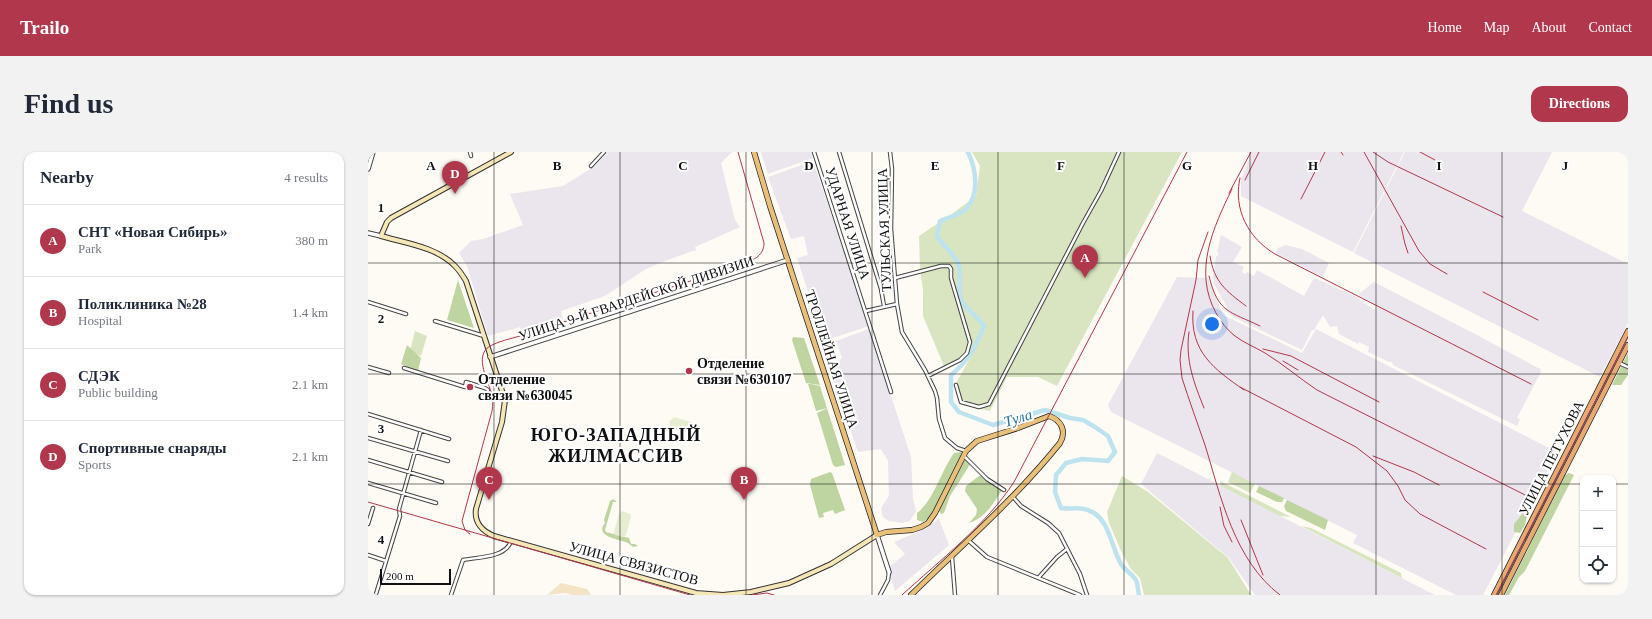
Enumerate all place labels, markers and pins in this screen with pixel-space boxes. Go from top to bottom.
pin: D [442,161,468,194]
pin: A [1072,245,1098,278]
place label: Отделение связи №630107 [697,356,791,387]
marker: Отделение связи №630107 [684,366,694,376]
place label: Отделение связи №630045 [478,372,572,403]
marker: Отделение связи №630045 [465,382,475,392]
pin: C [476,467,502,500]
pin: B [731,467,757,500]

